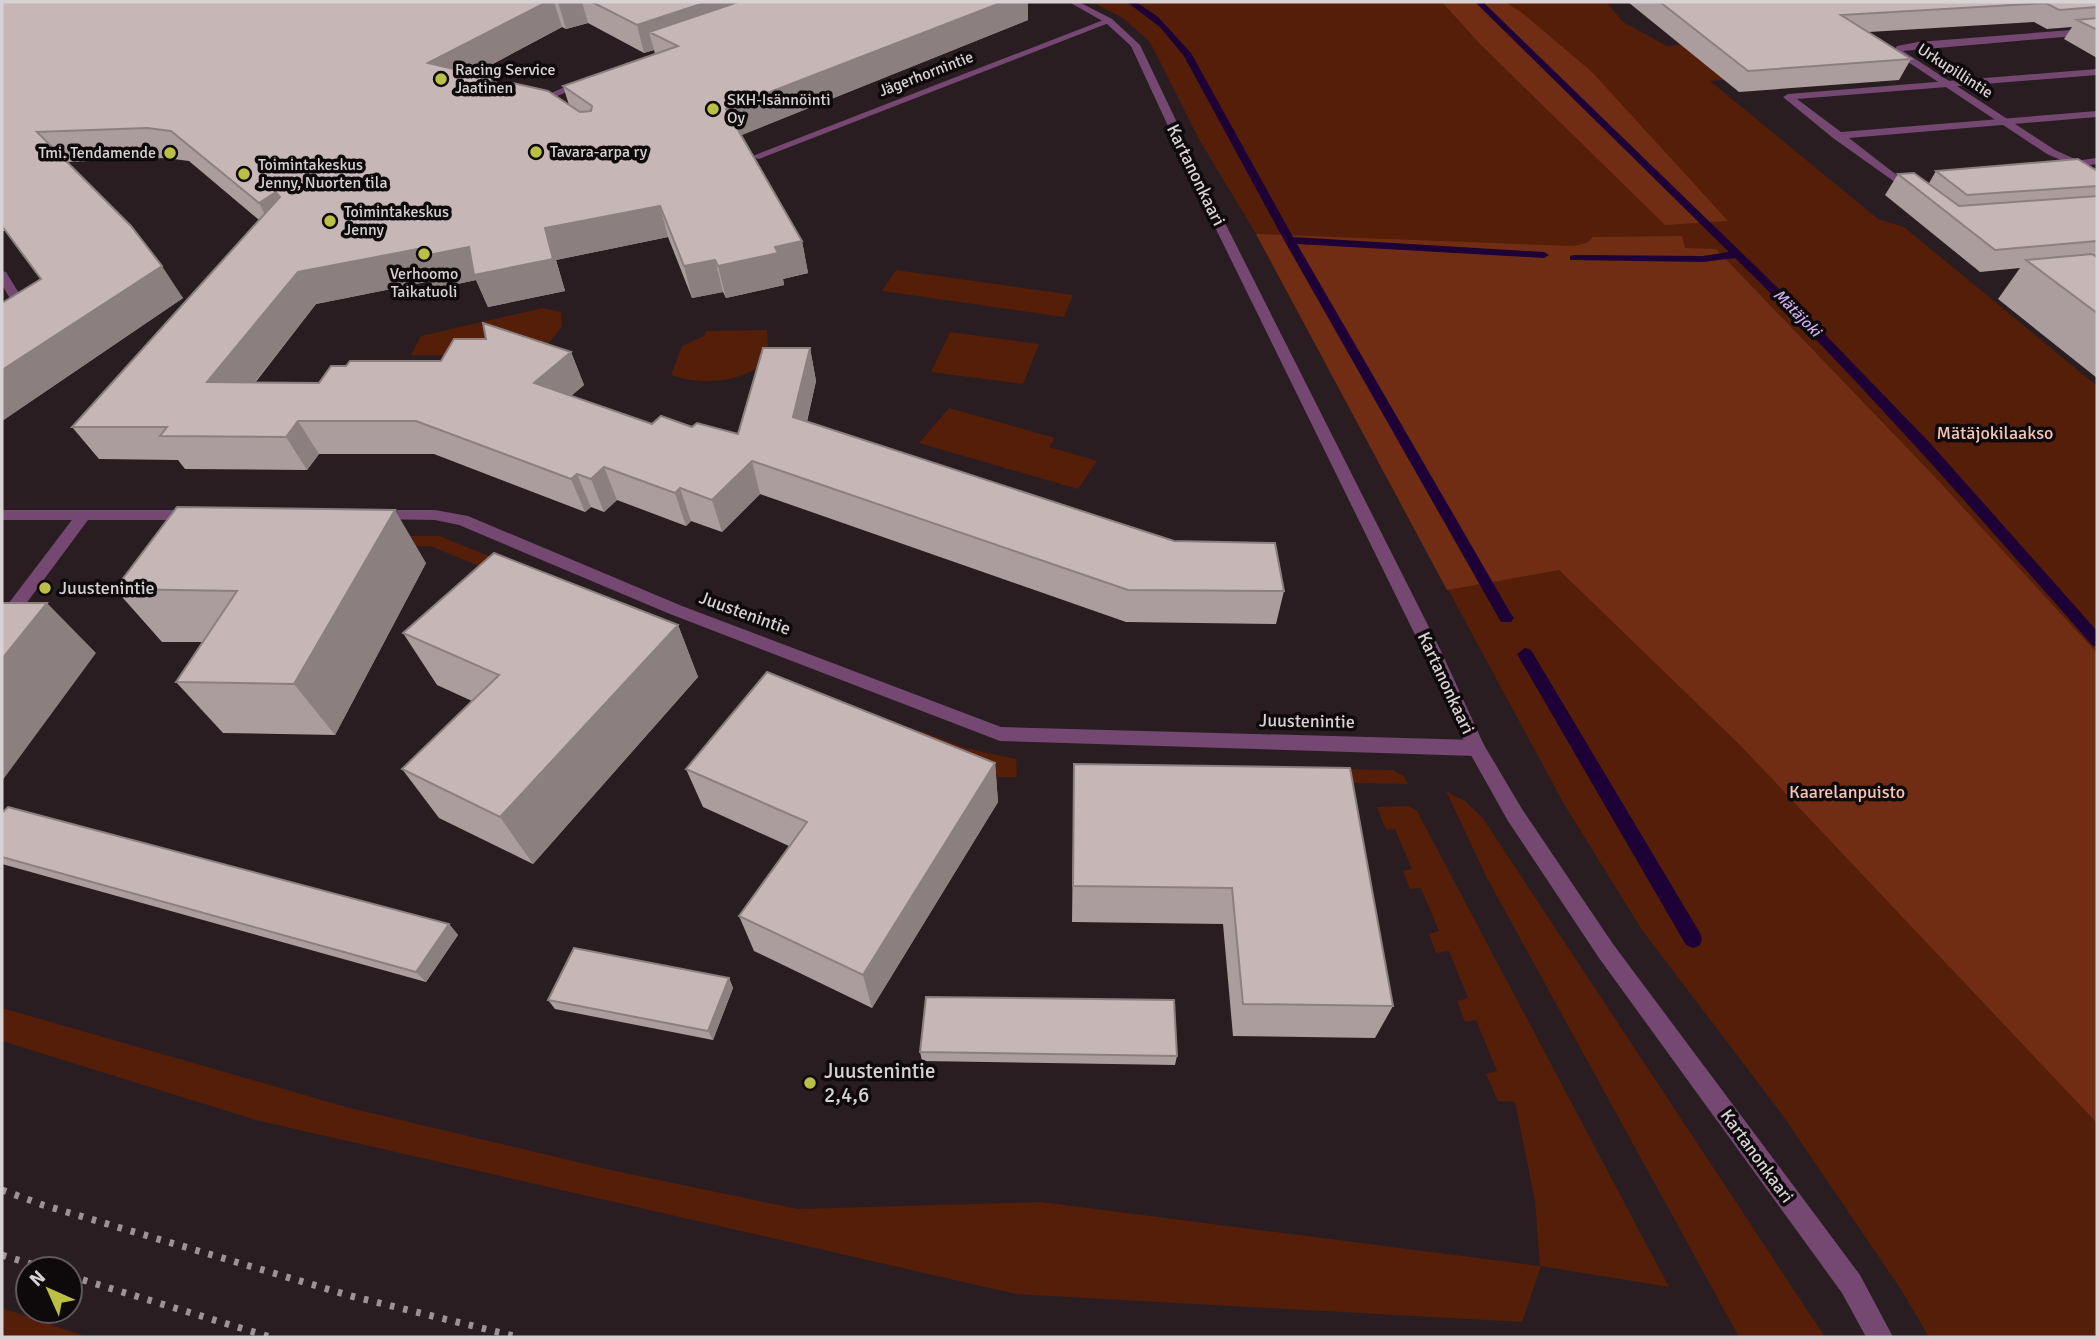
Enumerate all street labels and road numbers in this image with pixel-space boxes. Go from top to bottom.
street label: Urkupillintie [1913,39,1997,103]
street label: Jägerhornintie [876,47,976,101]
street label: Kartanonkaari [1162,121,1230,229]
street label: Juustenintie [696,586,794,640]
street label: Kartanonkaari [1413,628,1479,738]
street label: Juustenintie [1259,709,1355,733]
street label: Kartanonkaari [1716,1105,1798,1207]

